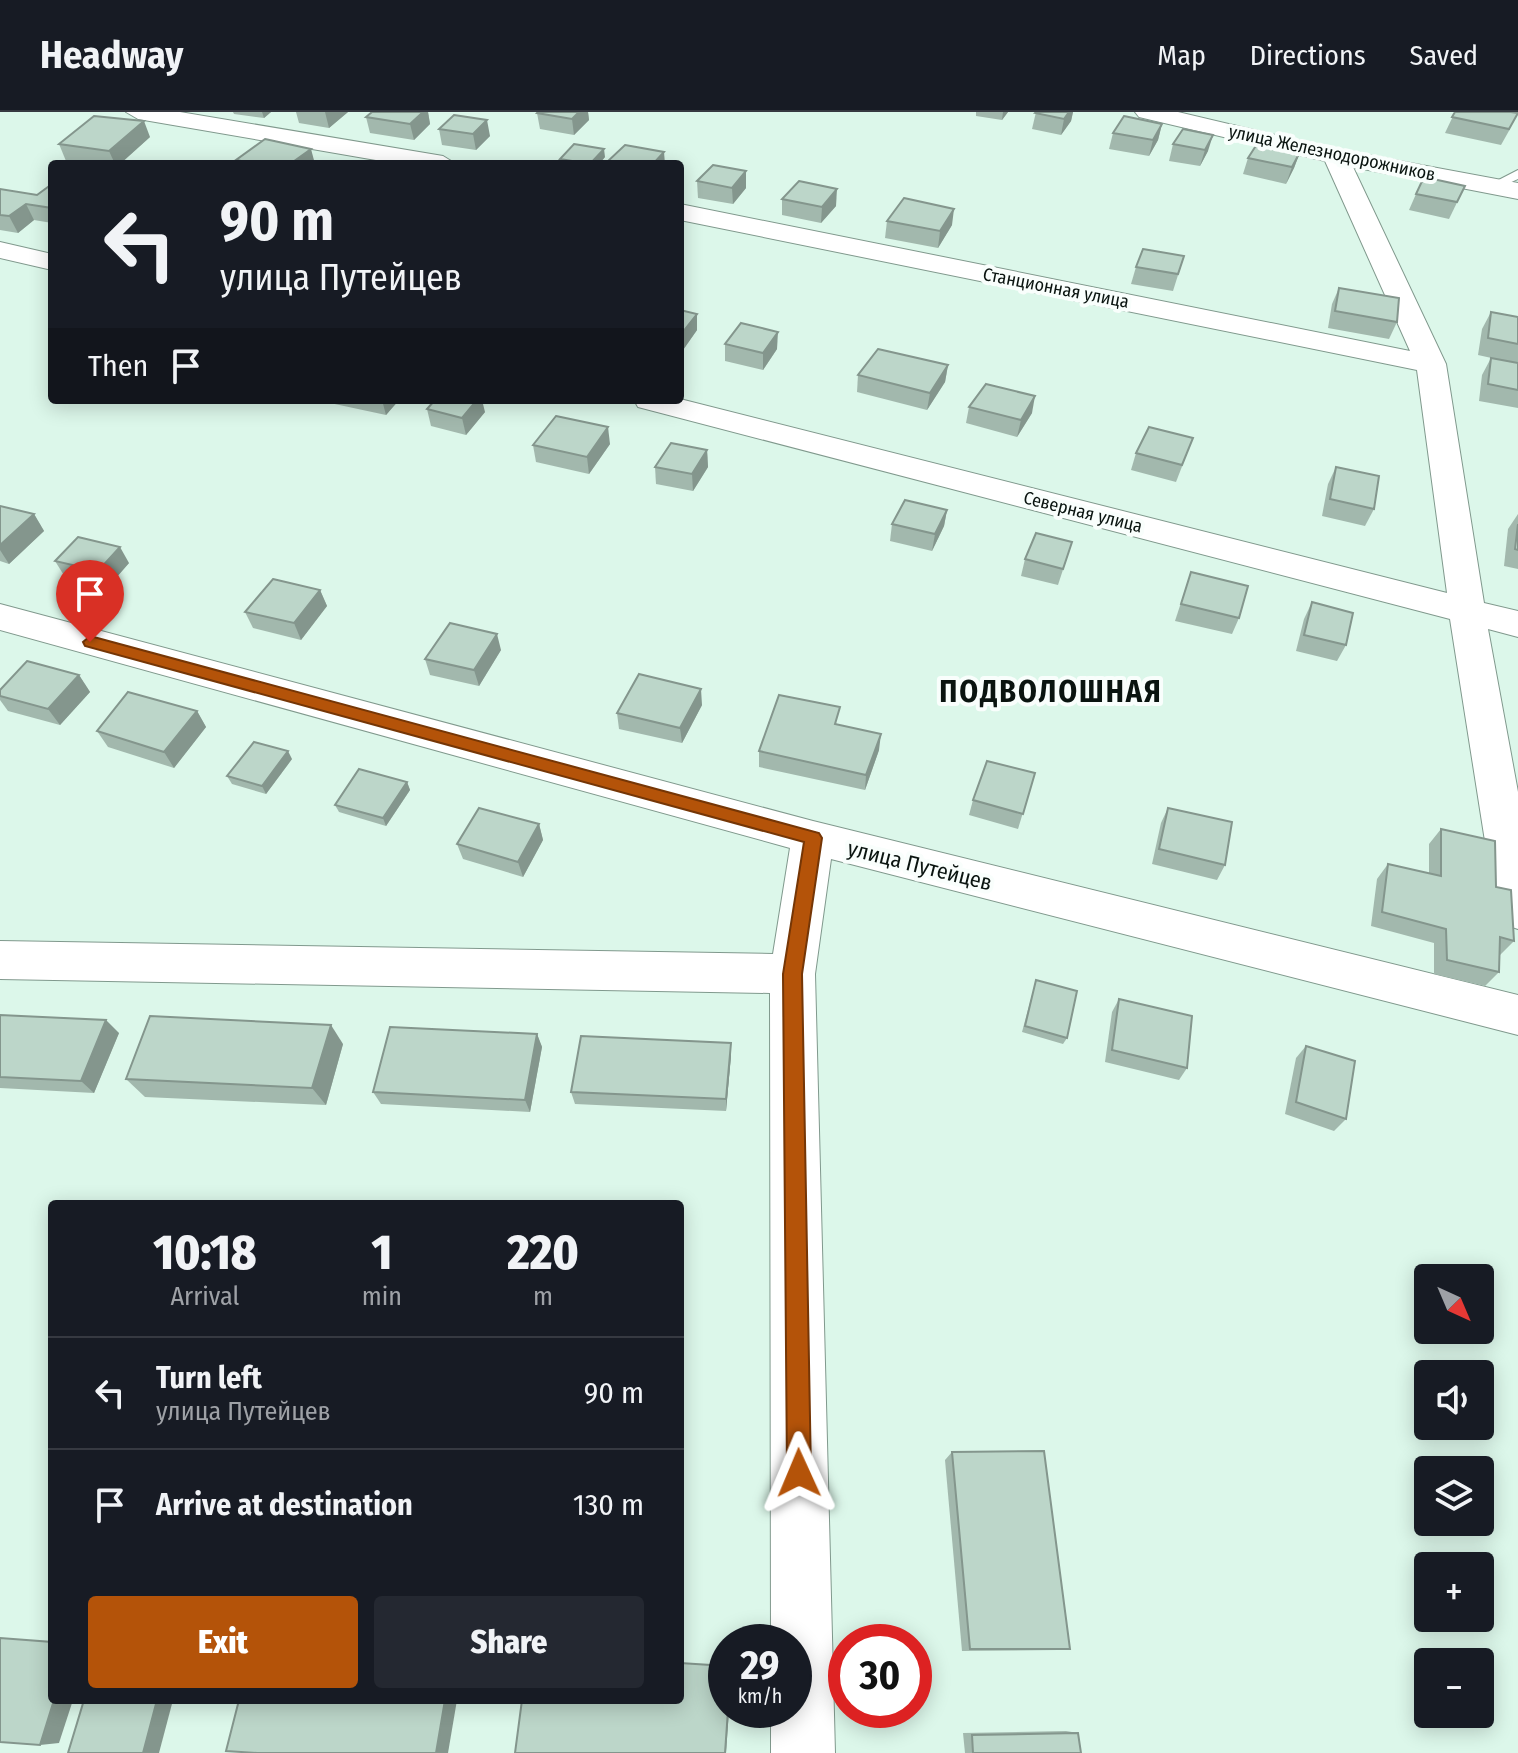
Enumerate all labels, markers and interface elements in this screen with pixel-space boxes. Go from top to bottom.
text: Headway [40,32,183,78]
text: Map [1157,39,1206,72]
text: Directions [1250,39,1366,72]
text: Saved [1410,39,1478,72]
street label: улица Железнодорожников [1227,120,1437,186]
text: 90 m [220,188,334,255]
icon: left [88,192,192,296]
text: улица Путейцев [220,256,462,300]
street label: Станционная улица [981,263,1131,313]
icon: arrive [164,344,208,388]
text: Then [88,348,148,384]
street label: Северная улица [1021,487,1145,537]
pin [56,560,124,642]
icon: arrive [68,572,112,616]
district label: ПОДВОЛОШНАЯ [939,674,1163,710]
street label: улица Путейцев [845,835,995,896]
text: 10:18 [153,1224,257,1282]
text: 1 [371,1224,392,1282]
text: 220 [507,1224,579,1282]
north arrow [1414,1264,1494,1344]
map controls [1414,1264,1494,1728]
text: Arrival [170,1281,239,1312]
text: min [362,1281,402,1312]
text: m [533,1281,553,1312]
text: Turn left [156,1360,262,1396]
button: sound [1414,1360,1494,1440]
icon: left [88,1371,132,1415]
text: 90 m [584,1375,644,1411]
text: улица Путейцев [156,1396,331,1427]
position arrow [757,1431,841,1515]
button: layers [1414,1456,1494,1536]
icon: arrive [88,1483,132,1527]
text: Arrive at destination [156,1487,413,1523]
text: 130 m [573,1487,644,1523]
button: + [1414,1552,1494,1632]
button: Exit [88,1596,358,1688]
button: Share [374,1596,644,1688]
speed limit sign: 30 [828,1624,932,1728]
text: 29 [740,1642,779,1690]
button: − [1414,1648,1494,1728]
text: km/h [738,1684,782,1708]

